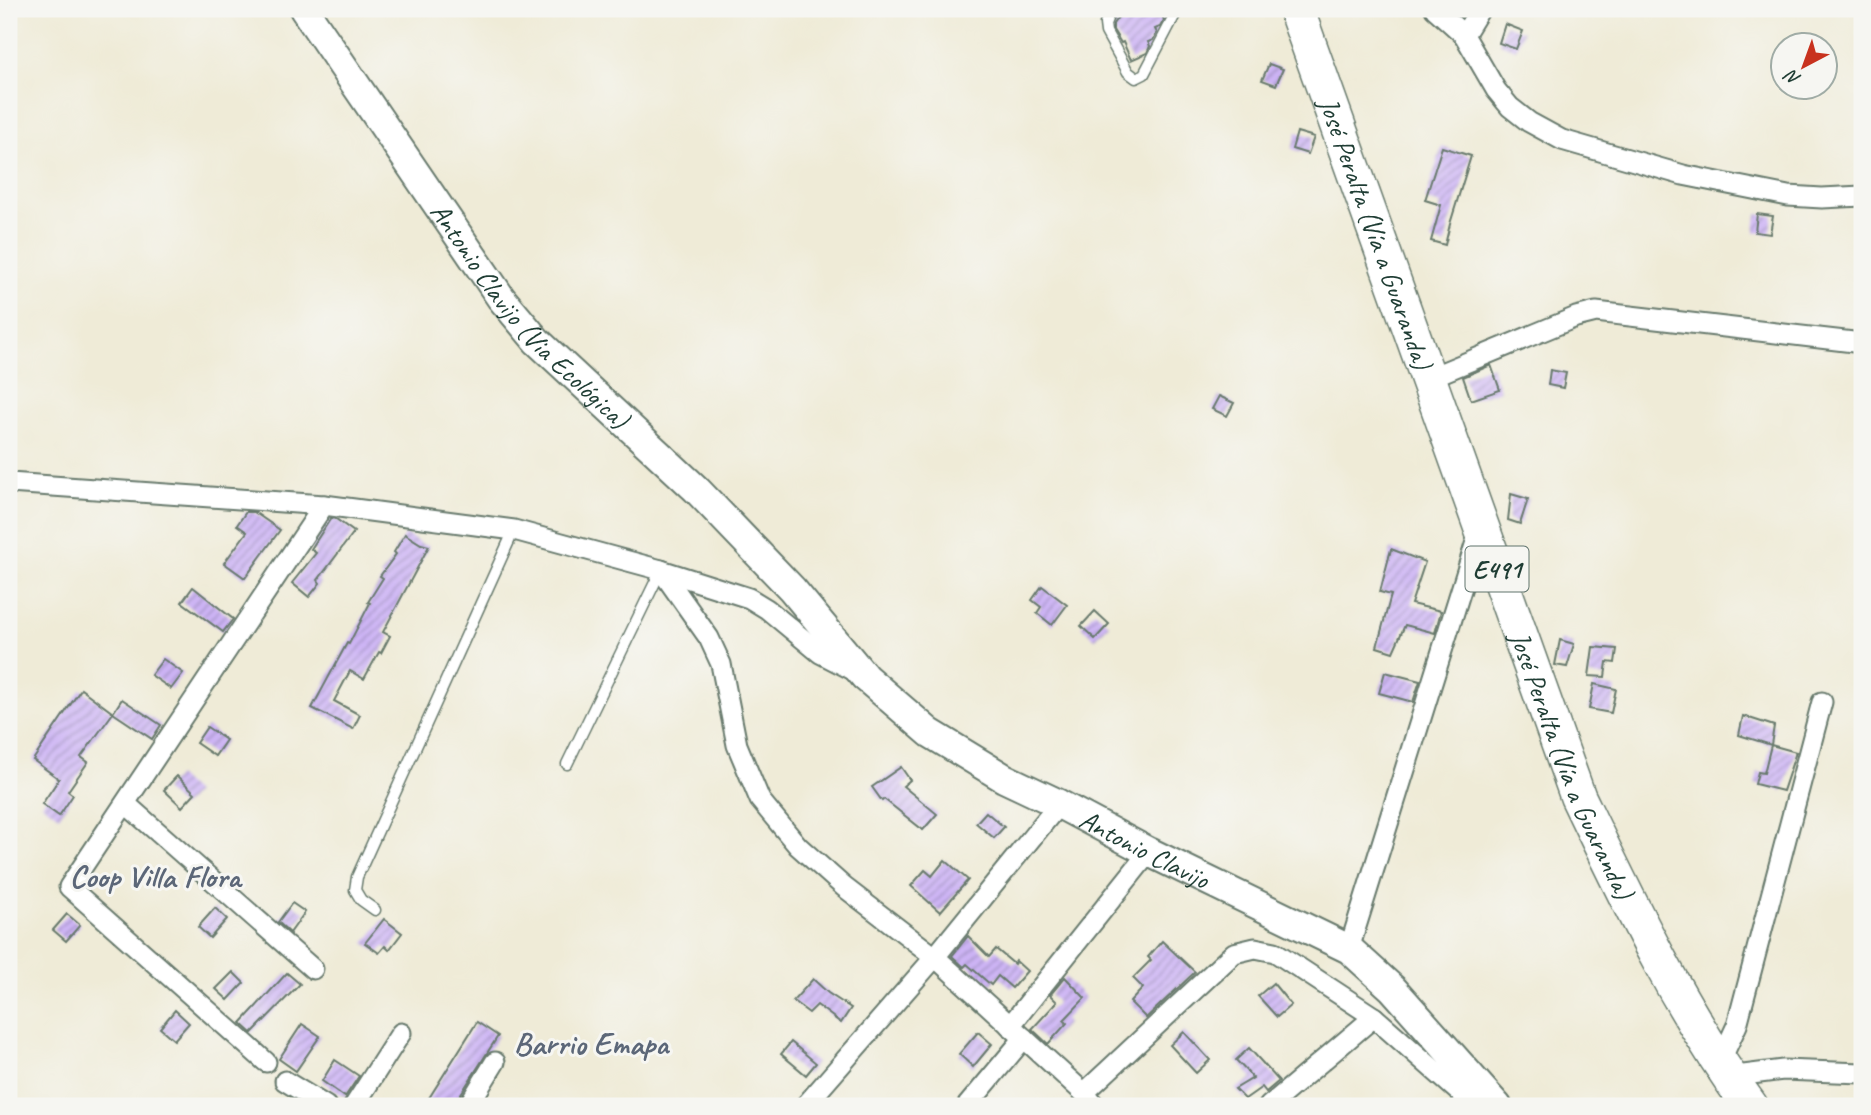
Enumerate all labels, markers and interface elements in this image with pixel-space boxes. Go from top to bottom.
north arrow [1770,32,1840,102]
text: N [1779,63,1806,91]
street label: José Peralta (Vía a Guaranda) [1311,91,1441,375]
street label: Antonio Clavijo (Via Ecológica) [423,196,638,437]
road number: E491 [1466,547,1528,592]
street label: José Peralta (Vía a Guaranda) [1502,624,1643,906]
street label: Antonio Clavijo [1074,801,1217,897]
district label: Coop Villa Flora [69,856,243,897]
district label: Barrio Emapa [514,1023,671,1064]

